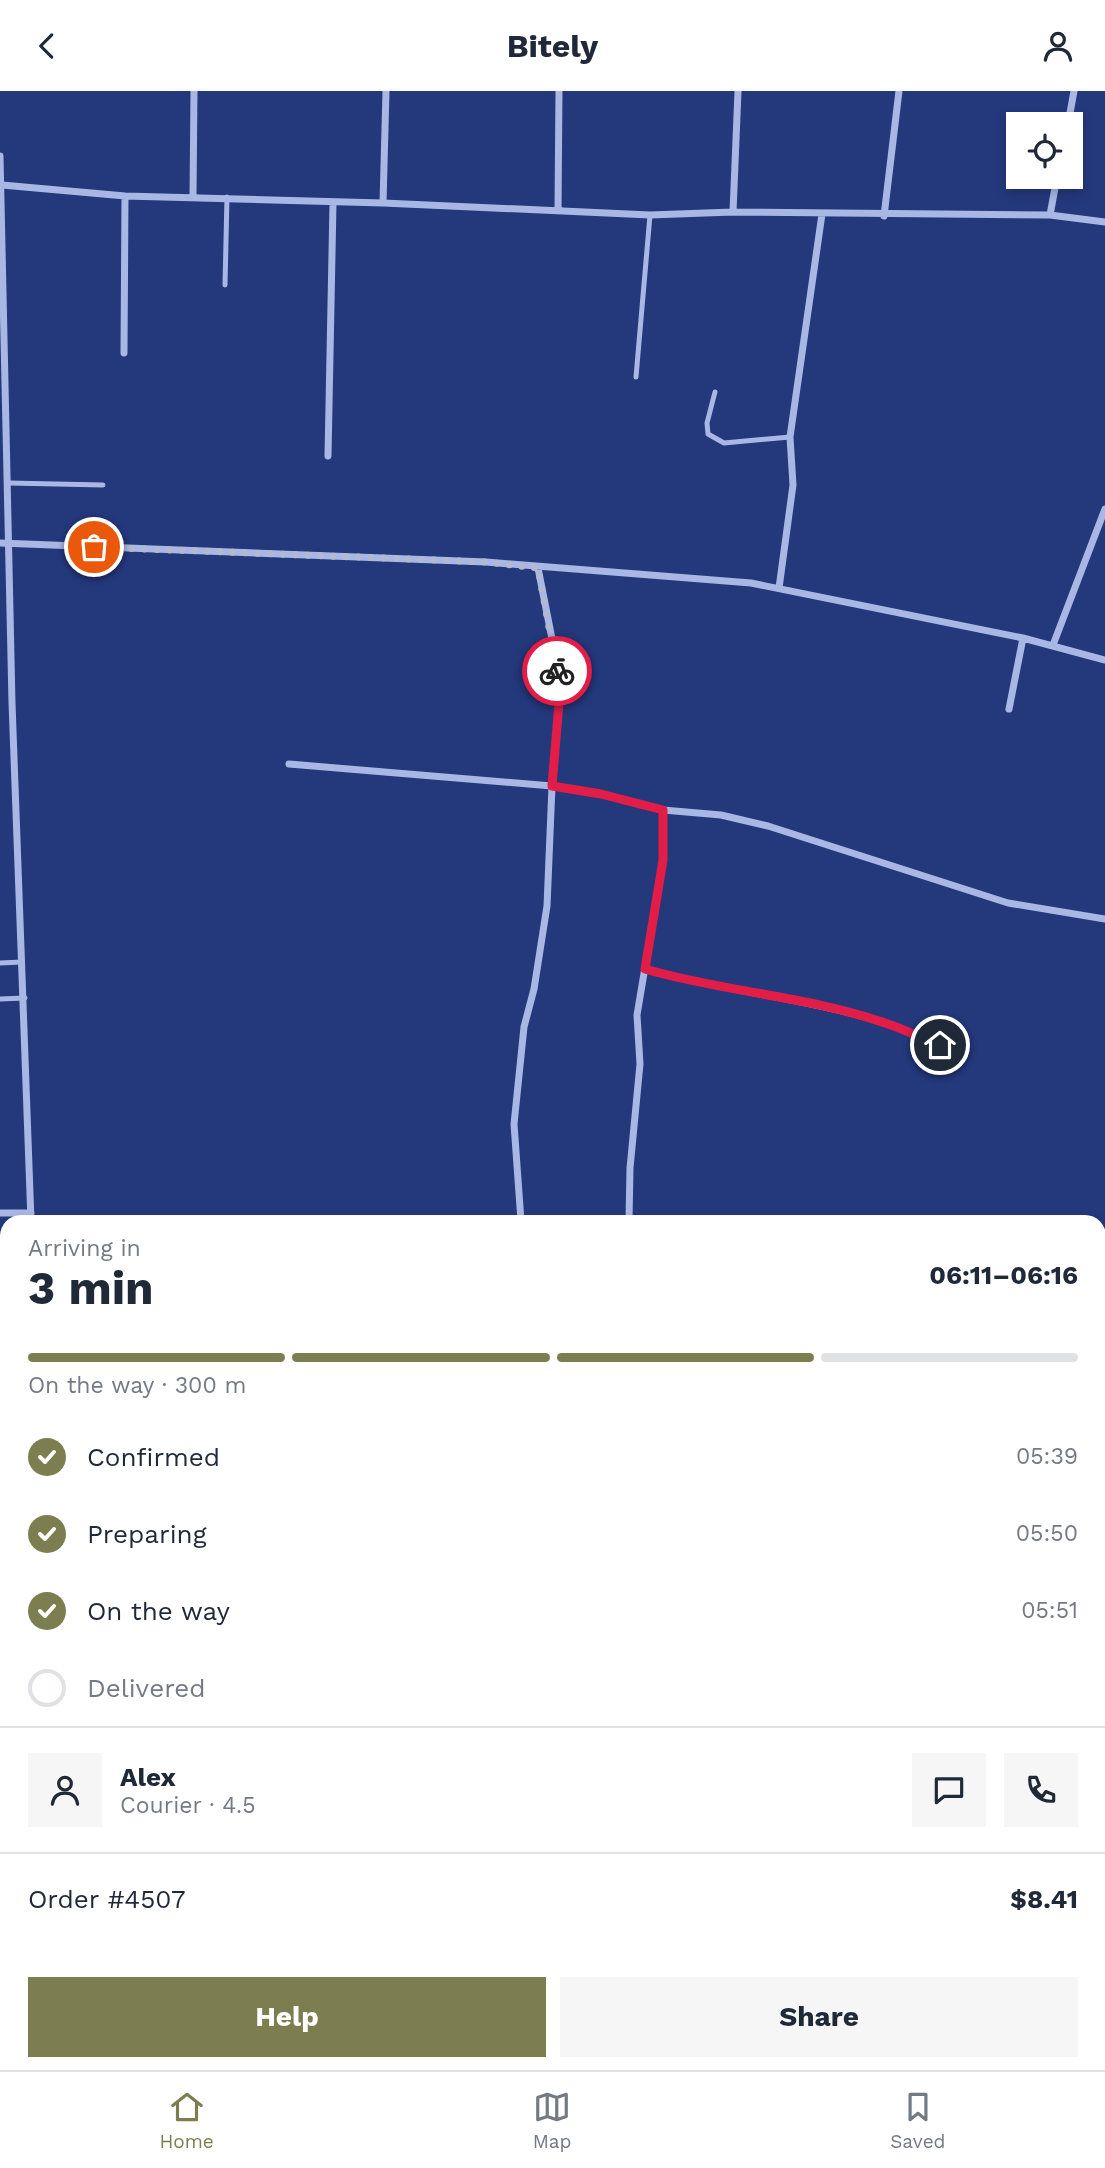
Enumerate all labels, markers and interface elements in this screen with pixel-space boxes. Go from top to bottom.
icon: back [28,27,66,65]
text: Bitely [507,27,598,65]
icon: person [1039,27,1077,65]
map controls [1006,112,1083,189]
button: locate [1006,112,1083,189]
pin [64,517,124,577]
icon: bag [75,528,113,566]
courier [522,636,592,706]
icon: bike [538,652,576,690]
pin [910,1015,970,1075]
icon: home [921,1026,959,1064]
text: Arriving in [28,1235,141,1262]
text: 06:11–06:16 [929,1260,1078,1290]
text: 3 min [28,1261,154,1315]
text: On the way · 300 m [28,1372,246,1399]
icon: check [28,1438,66,1476]
text: Confirmed [87,1442,220,1472]
text: 05:39 [1016,1443,1078,1470]
icon: check [28,1515,66,1553]
text: Preparing [87,1519,207,1549]
text: 05:50 [1016,1520,1078,1547]
icon: check [28,1592,66,1630]
text: On the way [87,1596,230,1626]
text: 05:51 [1021,1597,1078,1624]
text: Delivered [87,1673,206,1703]
button: person [28,1753,102,1827]
button: chat [912,1753,986,1827]
button: phone [1004,1753,1078,1827]
text: Alex [120,1762,176,1792]
text: Courier · 4.5 [120,1792,256,1819]
text: Order #4507 [28,1884,186,1914]
text: $8.41 [1010,1884,1078,1914]
button: Help [28,1977,546,2057]
button: Share [560,1977,1078,2057]
tab: Home [159,2088,214,2153]
tab: Map [533,2088,571,2153]
tab: Saved [890,2088,946,2153]

